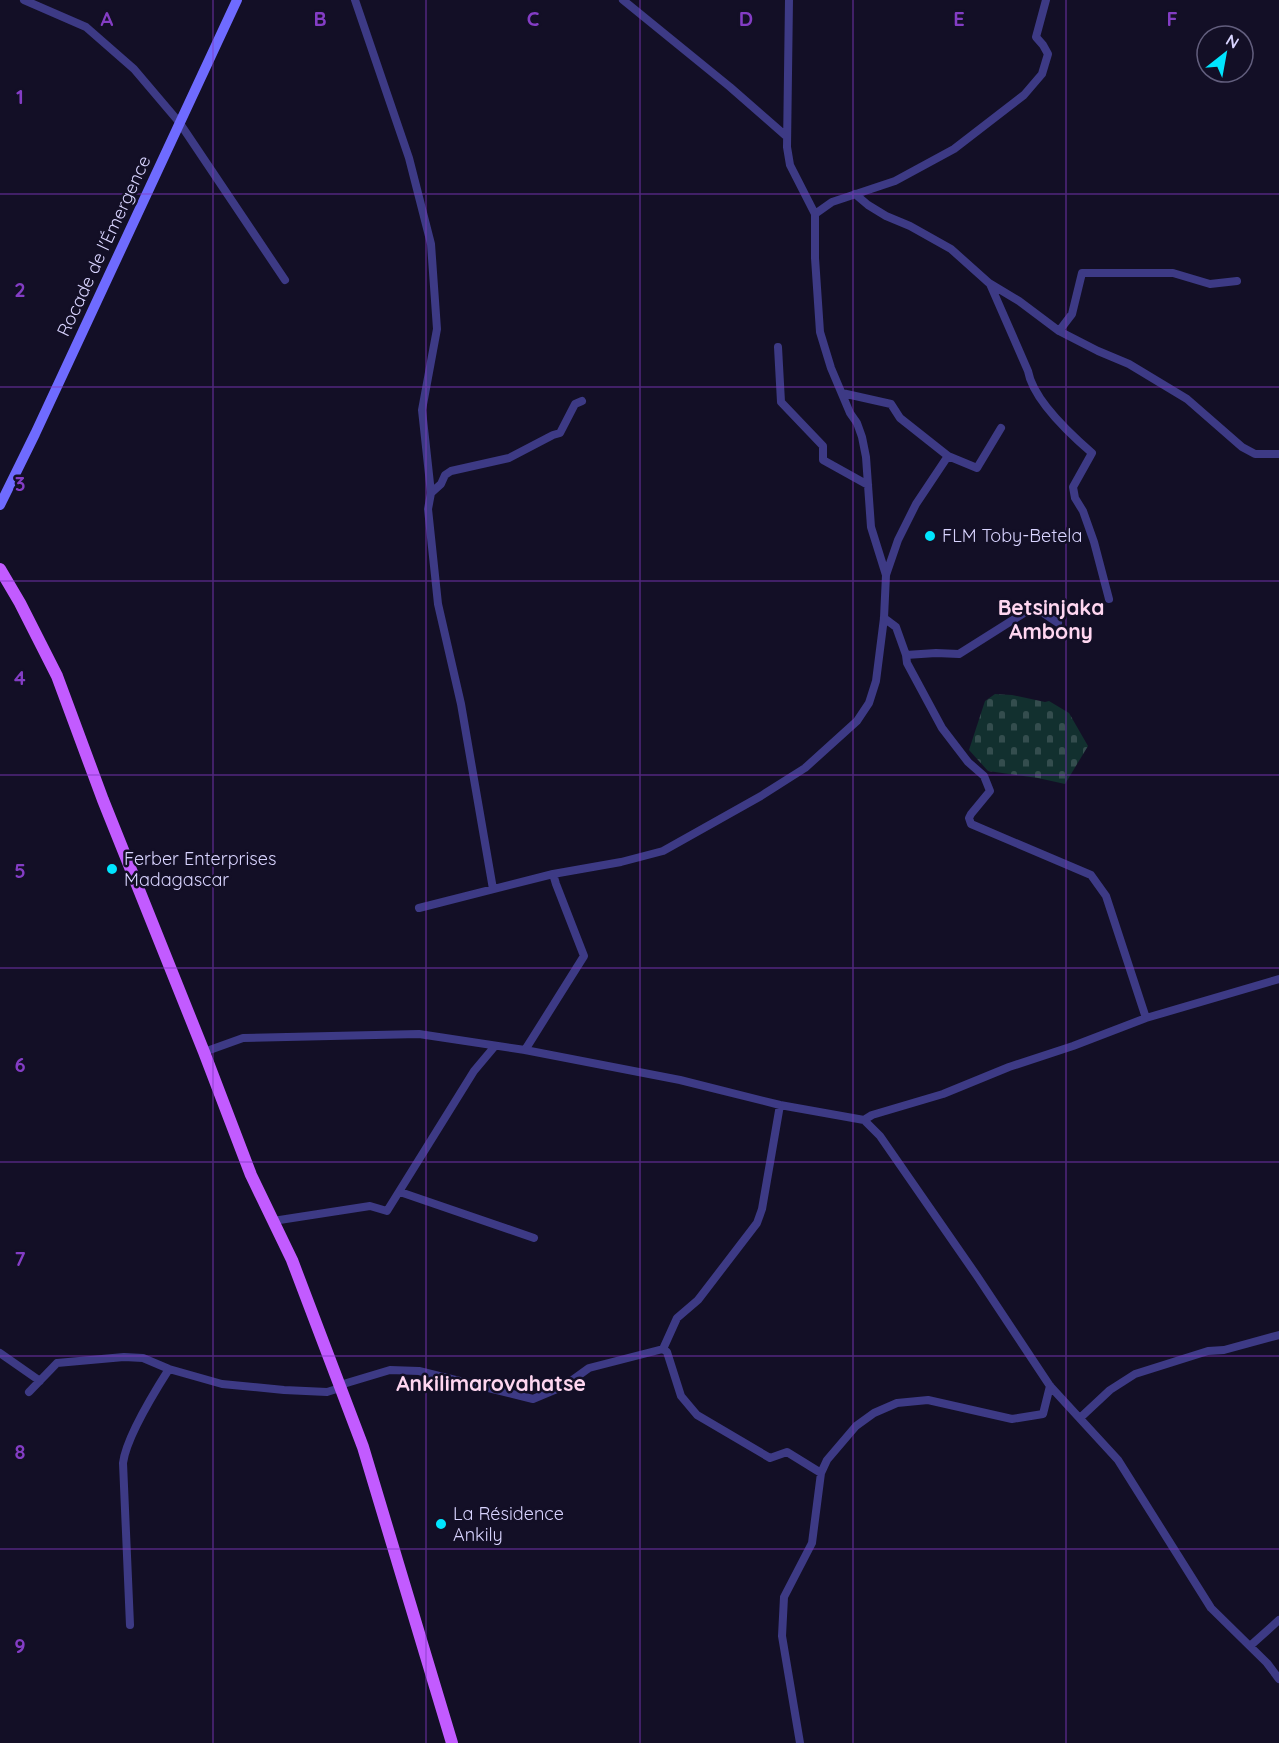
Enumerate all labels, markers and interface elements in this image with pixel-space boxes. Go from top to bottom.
text: A [101,6,114,31]
text: B [313,6,327,31]
text: C [527,6,540,31]
text: D [739,6,753,31]
text: E [953,6,965,31]
text: F [1166,6,1178,31]
north arrow [1195,24,1255,84]
text: N [1223,30,1243,53]
text: 1 [16,84,24,109]
street label: Rocade de l'Émergence [51,152,156,340]
text: 2 [14,277,26,302]
text: 3 [15,471,25,496]
place label: FLM Toby-Betela [942,524,1082,547]
marker: FLM Toby-Betela [923,529,937,543]
district label: Betsinjaka Ambony [998,594,1104,644]
text: 4 [14,665,26,690]
place label: Ferber Enterprises Madagascar [124,847,276,891]
text: 5 [14,858,26,883]
marker: Ferber Enterprises Madagascar [105,862,119,876]
text: 6 [14,1052,26,1077]
text: 7 [15,1246,26,1271]
district label: Ankilimarovahatse [396,1370,586,1396]
text: 8 [15,1439,26,1464]
place label: La Résidence Ankily [453,1502,564,1546]
marker: La Résidence Ankily [434,1517,448,1531]
text: 9 [14,1633,26,1658]

